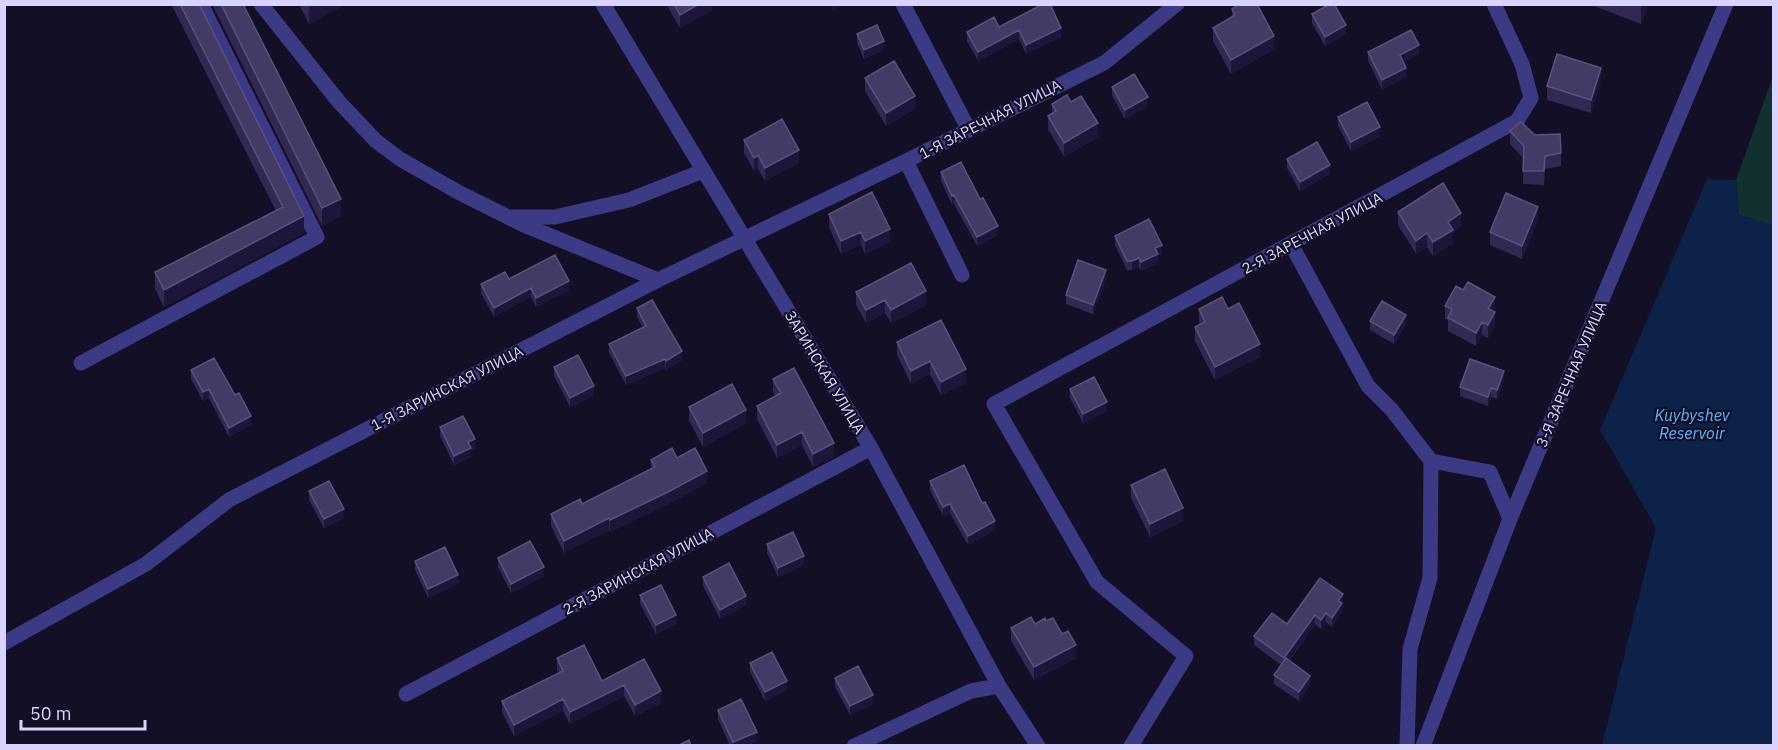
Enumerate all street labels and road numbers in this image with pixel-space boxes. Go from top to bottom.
street label: 1-Я ЗАРЕЧНАЯ УЛИЦА [916,75,1064,163]
street label: 2-Я ЗАРЕЧНАЯ УЛИЦА [1238,188,1386,278]
street label: 3-Я ЗАРЕЧНАЯ УЛИЦА [1532,298,1610,450]
street label: ЗАРИНСКАЯ УЛИЦА [781,307,869,437]
street label: 1-Я ЗАРИНСКАЯ УЛИЦА [368,341,527,435]
street label: 2-Я ЗАРИНСКАЯ УЛИЦА [559,523,717,619]

